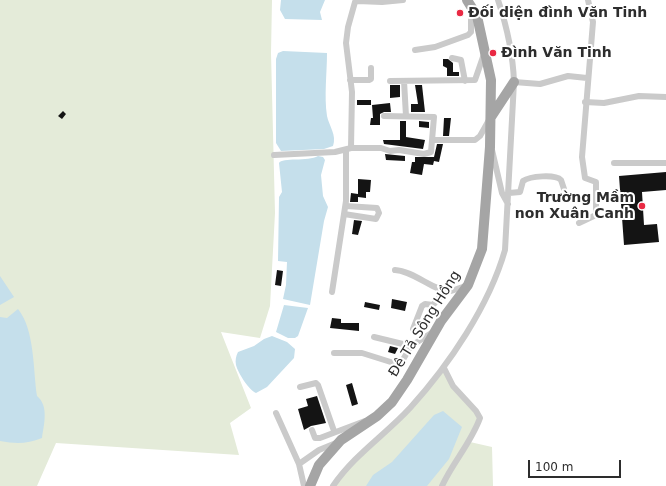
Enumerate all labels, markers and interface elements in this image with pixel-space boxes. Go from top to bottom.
place label: Đối diện đình Văn Tinh [468,5,647,21]
marker: Đối diện đình Văn Tinh [455,8,465,18]
place label: Đình Văn Tinh [501,45,612,61]
marker: Đình Văn Tinh [488,48,498,58]
place label: Trường Mầm non Xuân Canh [515,190,634,222]
marker: Trường Mầm non Xuân Canh [637,201,647,211]
street label: Đê Tả Sông Hồng [386,268,464,380]
scale bar [530,452,623,478]
text: 100 m [535,460,573,474]

